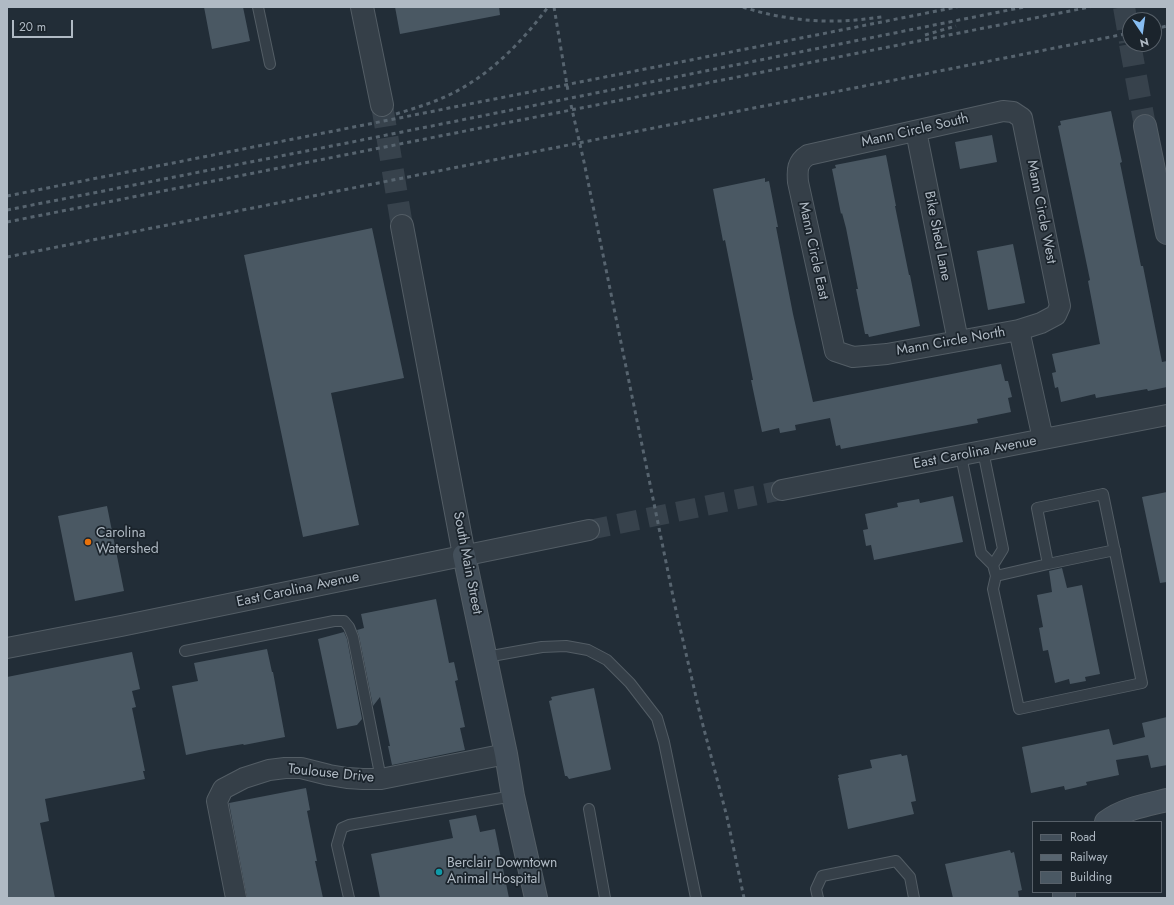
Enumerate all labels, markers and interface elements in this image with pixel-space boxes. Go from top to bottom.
scale bar [14,12,75,38]
north arrow [1122,12,1162,52]
text: 20 m [19,18,46,36]
text: N [1138,34,1151,51]
street label: Mann Circle South [860,110,970,152]
street label: Mann Circle West [1023,159,1059,265]
street label: Bike Shed Lane [920,190,954,282]
street label: Mann Circle East [794,201,832,301]
street label: Mann Circle North [895,324,1007,360]
street label: East Carolina Avenue [912,433,1038,473]
street label: South Main Street [449,510,485,616]
place label: Carolina Watershed [96,526,159,558]
marker: Carolina Watershed [83,537,93,547]
street label: East Carolina Avenue [235,569,361,611]
street label: Toulouse Drive [287,761,375,787]
legend [1032,821,1162,893]
text: Road [1070,828,1096,846]
text: Railway [1070,848,1108,866]
place label: Berclair Downtown Animal Hospital [447,856,557,888]
marker: Berclair Downtown Animal Hospital [434,867,444,877]
text: Building [1070,868,1112,886]

